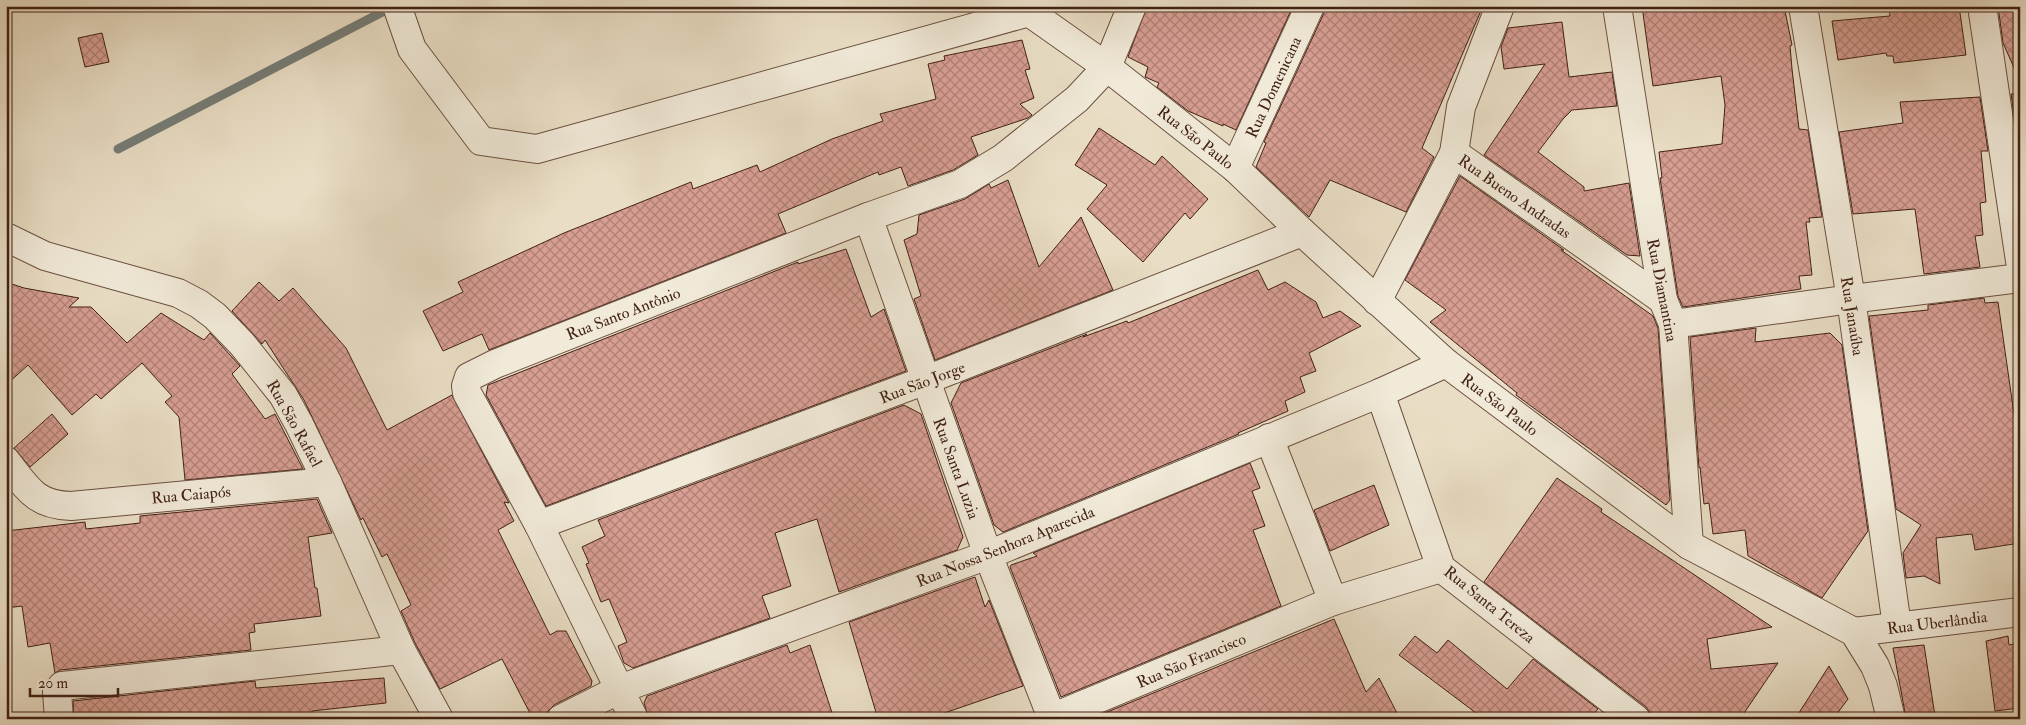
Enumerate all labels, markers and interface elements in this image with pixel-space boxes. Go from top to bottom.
street label: Rua Domenicana [1242,33,1306,141]
street label: Rua São Paulo [1153,102,1238,174]
street label: Rua Bueno Andradas [1454,150,1575,243]
street label: Rua Diamantina [1642,237,1682,344]
street label: Rua Janaúba [1835,275,1868,358]
street label: Rua Santo Antônio [563,283,684,345]
street label: Rua São Jorge [877,357,969,409]
street label: Rua São Paulo [1457,369,1542,441]
street label: Rua São Rafael [262,376,326,471]
street label: Rua Santa Luzia [928,415,984,522]
street label: Rua Caiapós [150,482,232,509]
street label: Rua Nossa Senhora Aparecida [913,502,1098,593]
street label: Rua Santa Tereza [1440,562,1539,648]
street label: Rua Uberlândia [1886,607,1989,639]
street label: Rua São Francisco [1134,629,1249,693]
scale bar [30,665,118,697]
text: 20 m [38,674,68,693]

